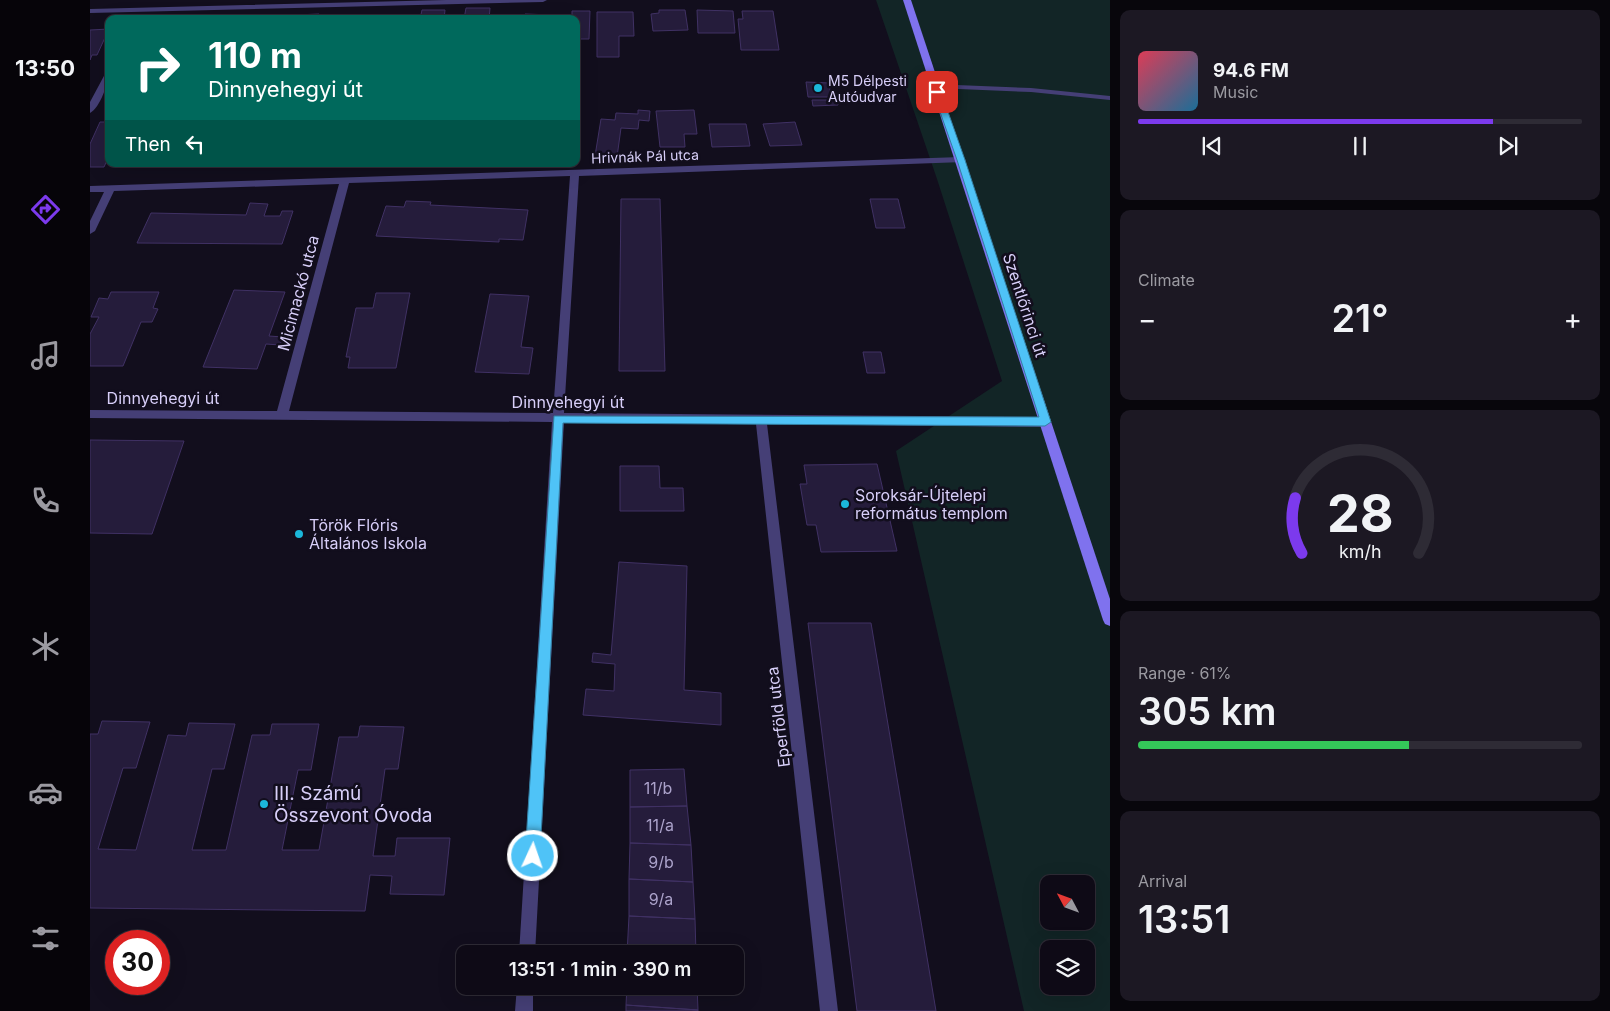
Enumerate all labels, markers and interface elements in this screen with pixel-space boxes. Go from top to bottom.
text: 110 m [208,34,302,76]
icon: right [125,35,190,100]
text: 13:50 [15,55,75,81]
text: 94.6 FM [1213,59,1289,82]
pin [916,71,958,113]
place label: M5 Délpesti Autóudvar [828,72,907,105]
text: Dinnyehegyi út [208,76,363,102]
icon: arrive [923,78,951,106]
marker: M5 Délpesti Autóudvar [812,82,824,94]
text: Music [1213,82,1258,102]
icon: left [181,130,209,158]
icon: previous [1198,132,1226,160]
icon: pause [1346,132,1374,160]
icon: next [1494,132,1522,160]
text: Then [125,133,171,156]
street label: Hrivnák Pál utca [591,146,699,166]
icon: directions [28,192,63,227]
street label: Micimackó utca [273,233,323,353]
street label: Szentlőrinci út [999,250,1051,360]
text: Climate [1138,270,1195,290]
text: 21° [1331,295,1389,341]
text: − [1138,302,1157,336]
text: + [1563,302,1582,336]
icon: music [28,338,63,373]
street label: Dinnyehegyi út [107,388,219,408]
street label: Dinnyehegyi út [512,392,624,412]
text: 28 [1327,482,1393,545]
icon: phone [28,483,63,518]
place label: Soroksár-Újtelepi református templom [855,485,1008,523]
marker: Soroksár-Újtelepi református templom [839,498,851,510]
place label: Török Flóris Általános Iskola [309,515,427,553]
marker: Török Flóris Általános Iskola [293,528,305,540]
text: km/h [1339,541,1381,562]
icon: climate [28,629,63,664]
text: Range · 61% [1138,663,1232,683]
street label: Eperföld utca [762,666,794,768]
text: 305 km [1138,688,1277,734]
icon: car [28,775,63,810]
house number: 11/b [644,778,672,798]
place label: III. Számú Összevont Óvoda [274,782,433,827]
marker: III. Számú Összevont Óvoda [258,798,270,810]
house number: 11/a [646,815,674,835]
position arrow [506,829,558,881]
house number: 9/b [648,852,674,872]
text: Arrival [1138,871,1187,891]
north arrow [1040,875,1095,930]
map controls [1040,875,1095,995]
house number: 9/a [649,889,673,909]
text: 13:51 [1138,896,1230,942]
icon: filters [28,921,63,956]
speed limit sign: 30 [105,930,170,995]
button: layers [1040,940,1095,995]
text: 13:51 · 1 min · 390 m [509,958,691,981]

